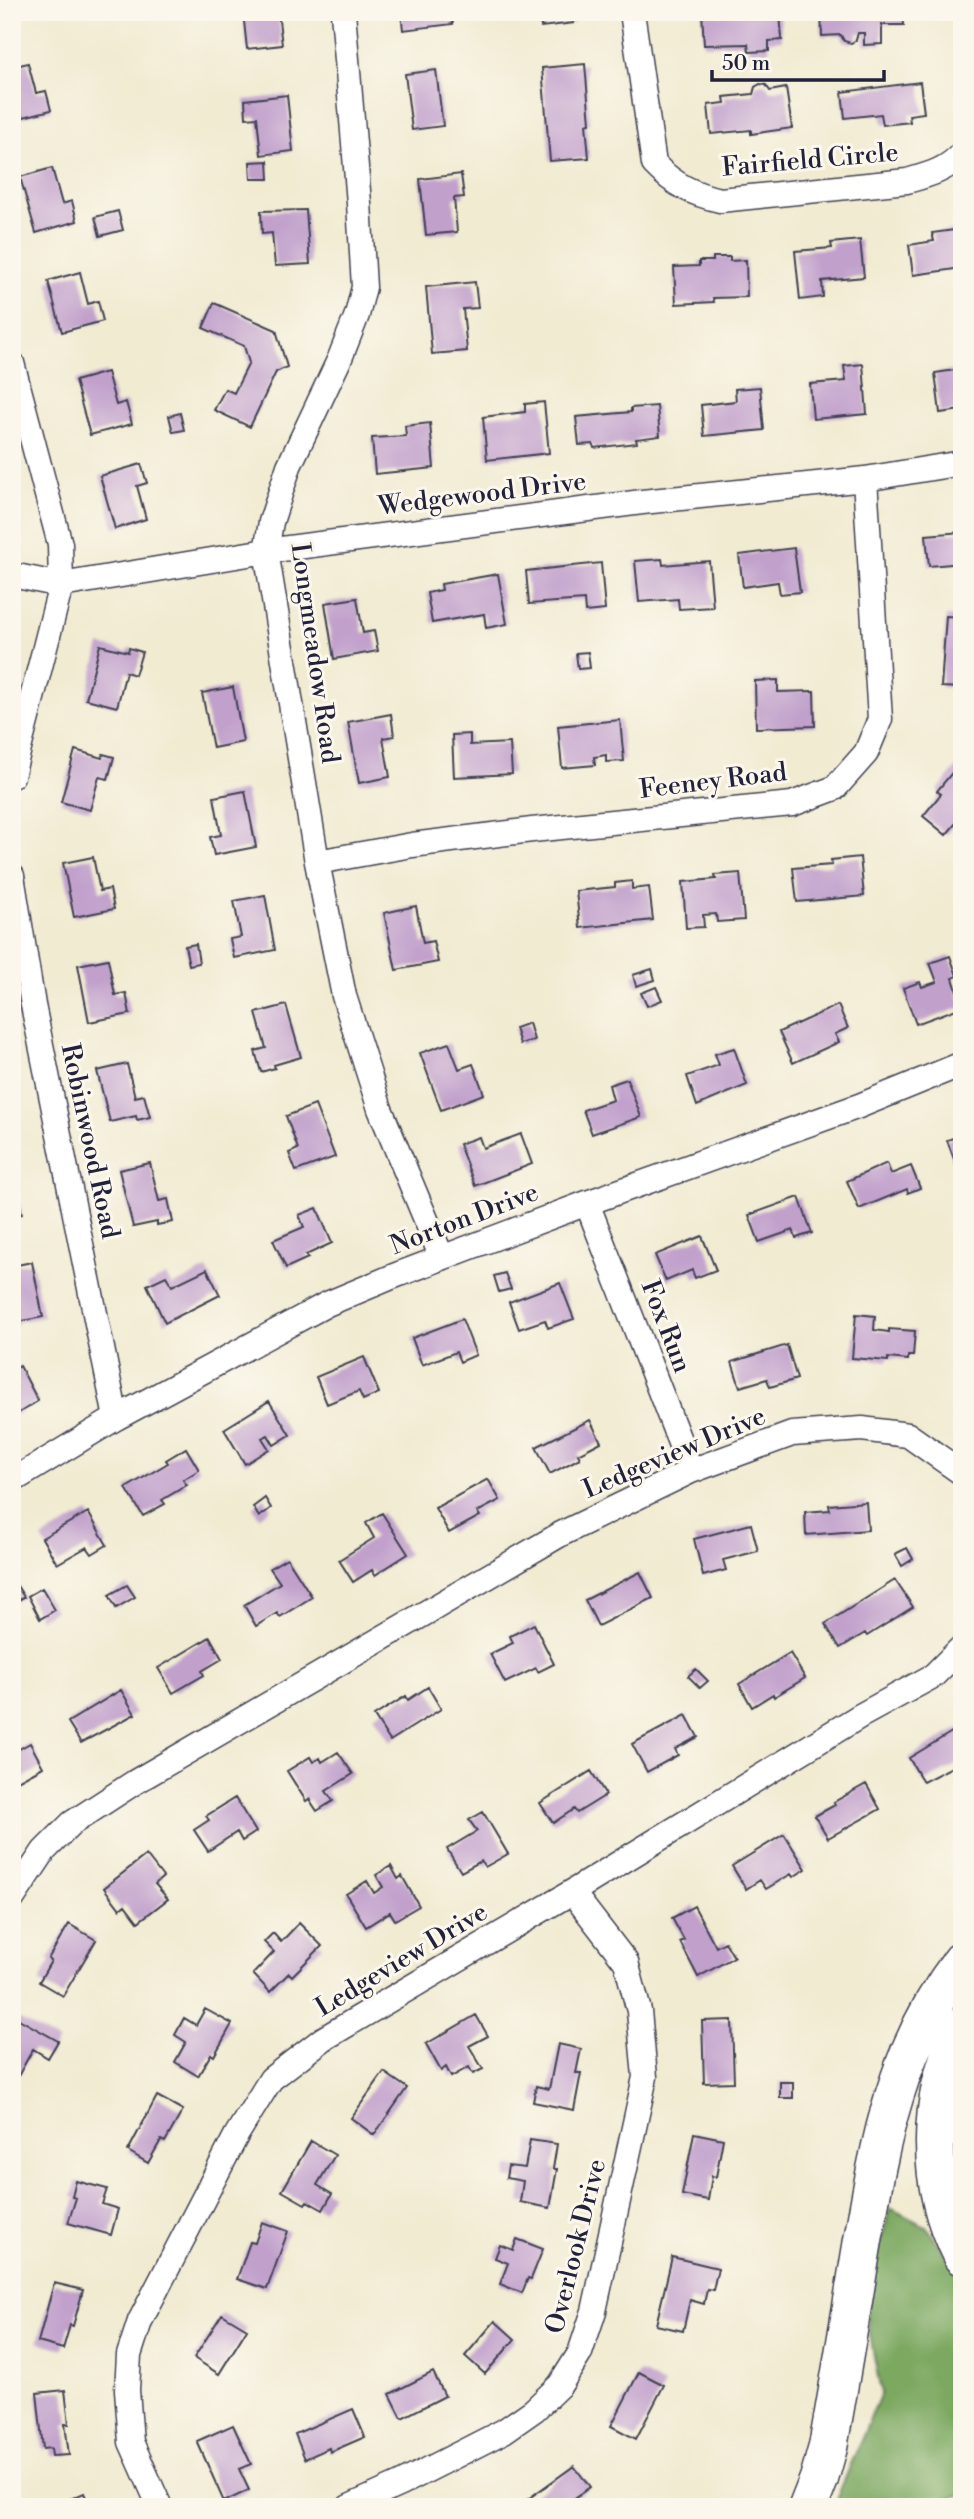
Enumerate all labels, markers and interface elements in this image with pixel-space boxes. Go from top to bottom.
scale bar [712,38,883,82]
text: 50 m [722,51,770,77]
street label: Fairfield Circle [721,136,900,184]
street label: Wedgewood Drive [375,465,588,523]
street label: Longmeadow Road [284,541,346,766]
street label: Feeney Road [638,756,789,806]
street label: Robinwood Road [54,1041,126,1242]
street label: Norton Drive [386,1176,543,1262]
street label: Fox Run [634,1276,698,1377]
street label: Ledgeview Drive [578,1400,771,1506]
street label: Ledgeview Drive [310,1896,493,2024]
street label: Overlook Drive [539,2156,613,2337]

